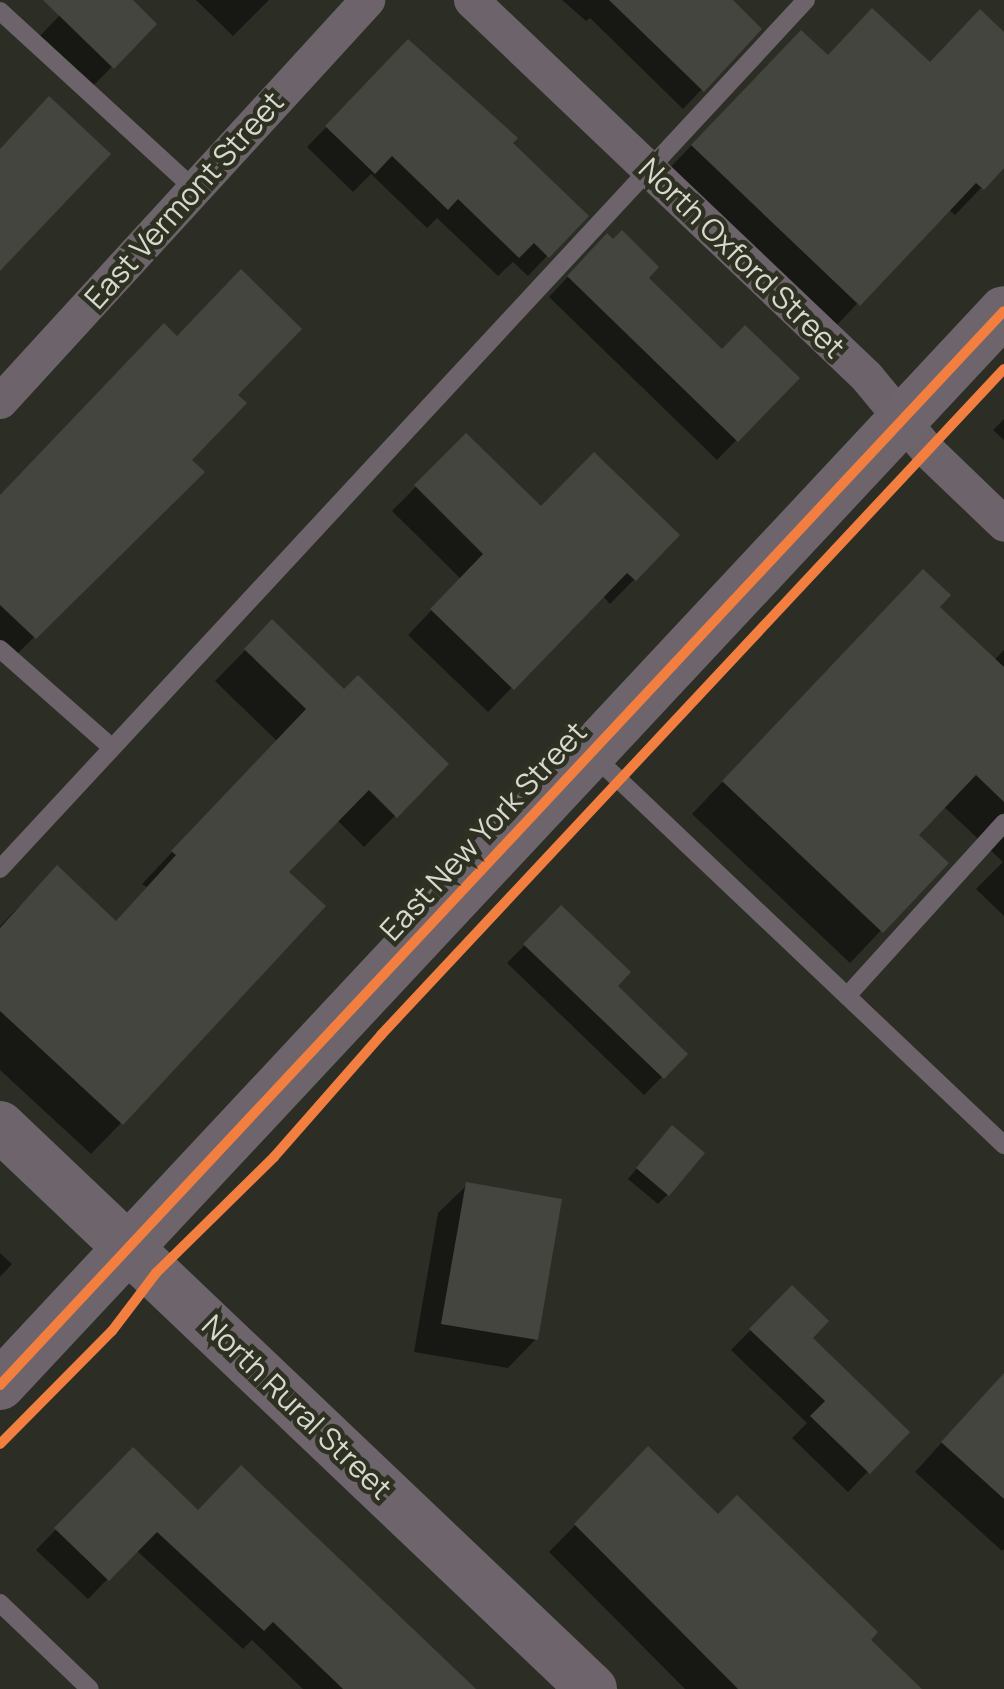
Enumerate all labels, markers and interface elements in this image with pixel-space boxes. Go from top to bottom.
street label: East Vermont Street [77,84,291,316]
street label: North Oxford Street [632,151,852,365]
street label: East New York Street [372,714,594,948]
street label: North Rural Street [195,1307,399,1507]

